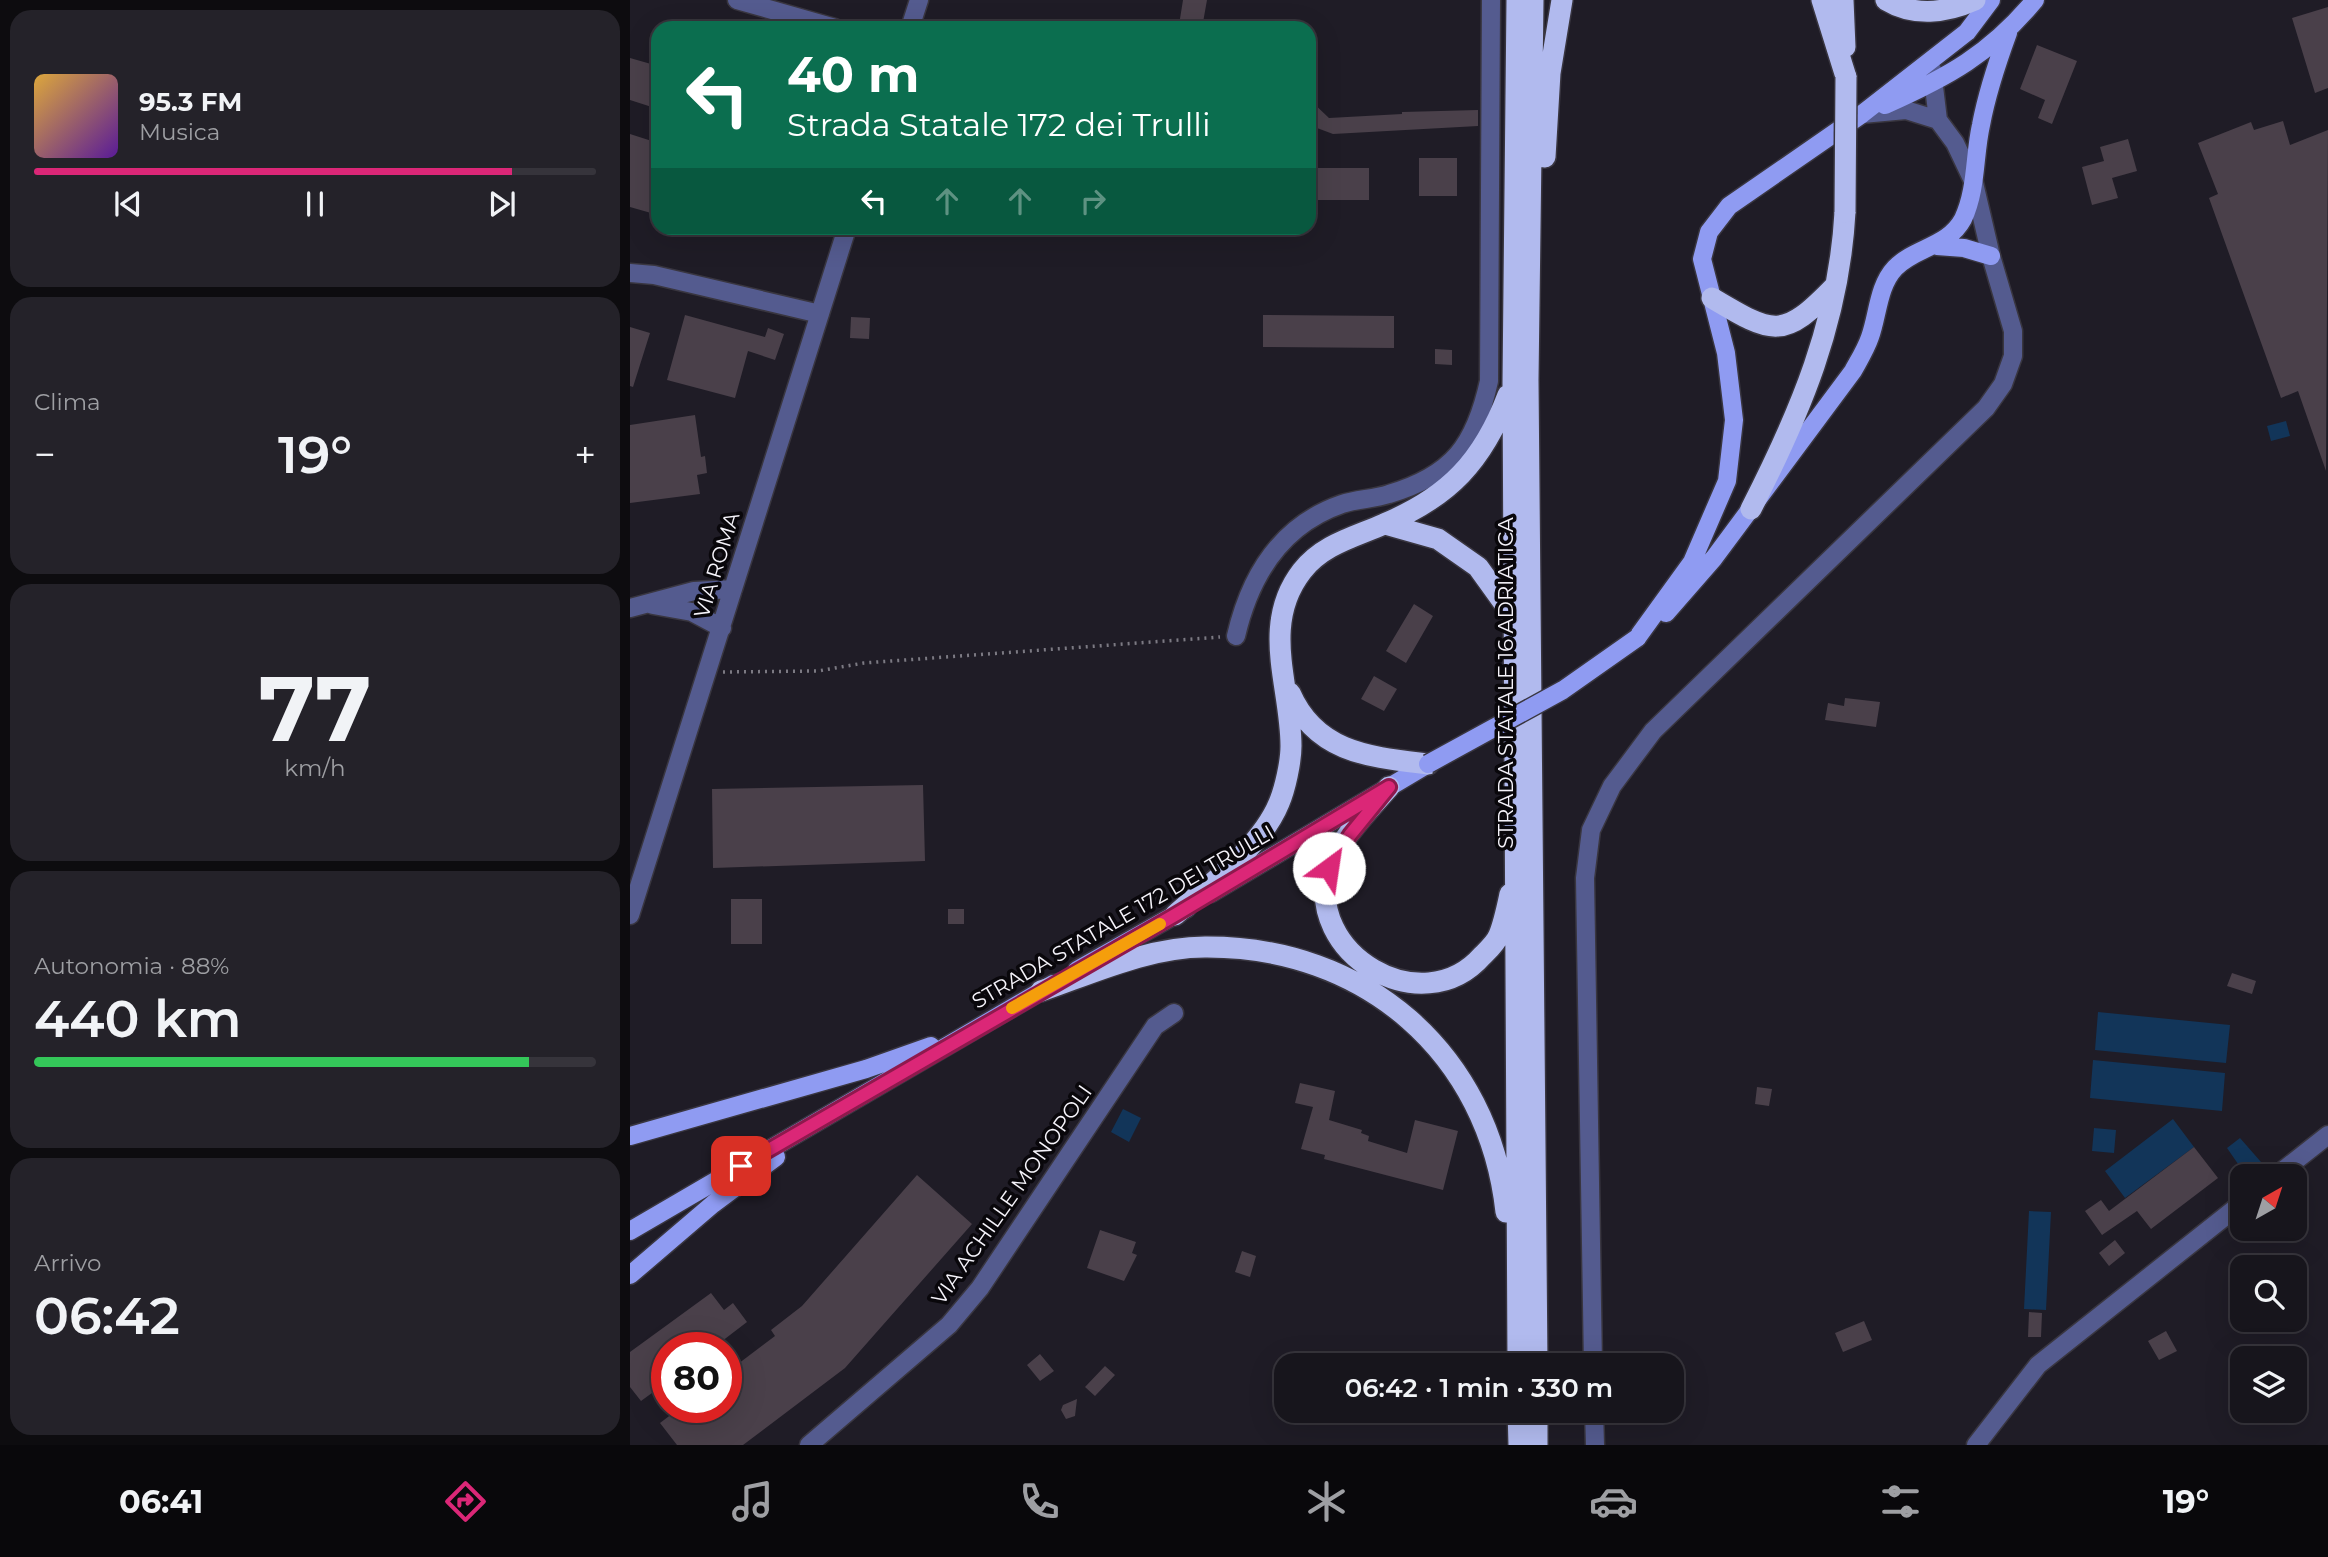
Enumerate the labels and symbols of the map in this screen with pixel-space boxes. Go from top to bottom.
street label: VIA ROMA [689,508,745,621]
street label: STRADA STATALE 16 ADRIATICA [1493,516,1518,849]
street label: STRADA STATALE 172 DEI TRULLI [967,820,1278,1014]
position arrow [1292,831,1366,905]
street label: VIA ACHILLE MONOPOLI [926,1080,1097,1309]
pin [711,1136,771,1196]
north arrow [2230,1164,2306,1241]
speed limit sign: 80 [651,1332,742,1423]

